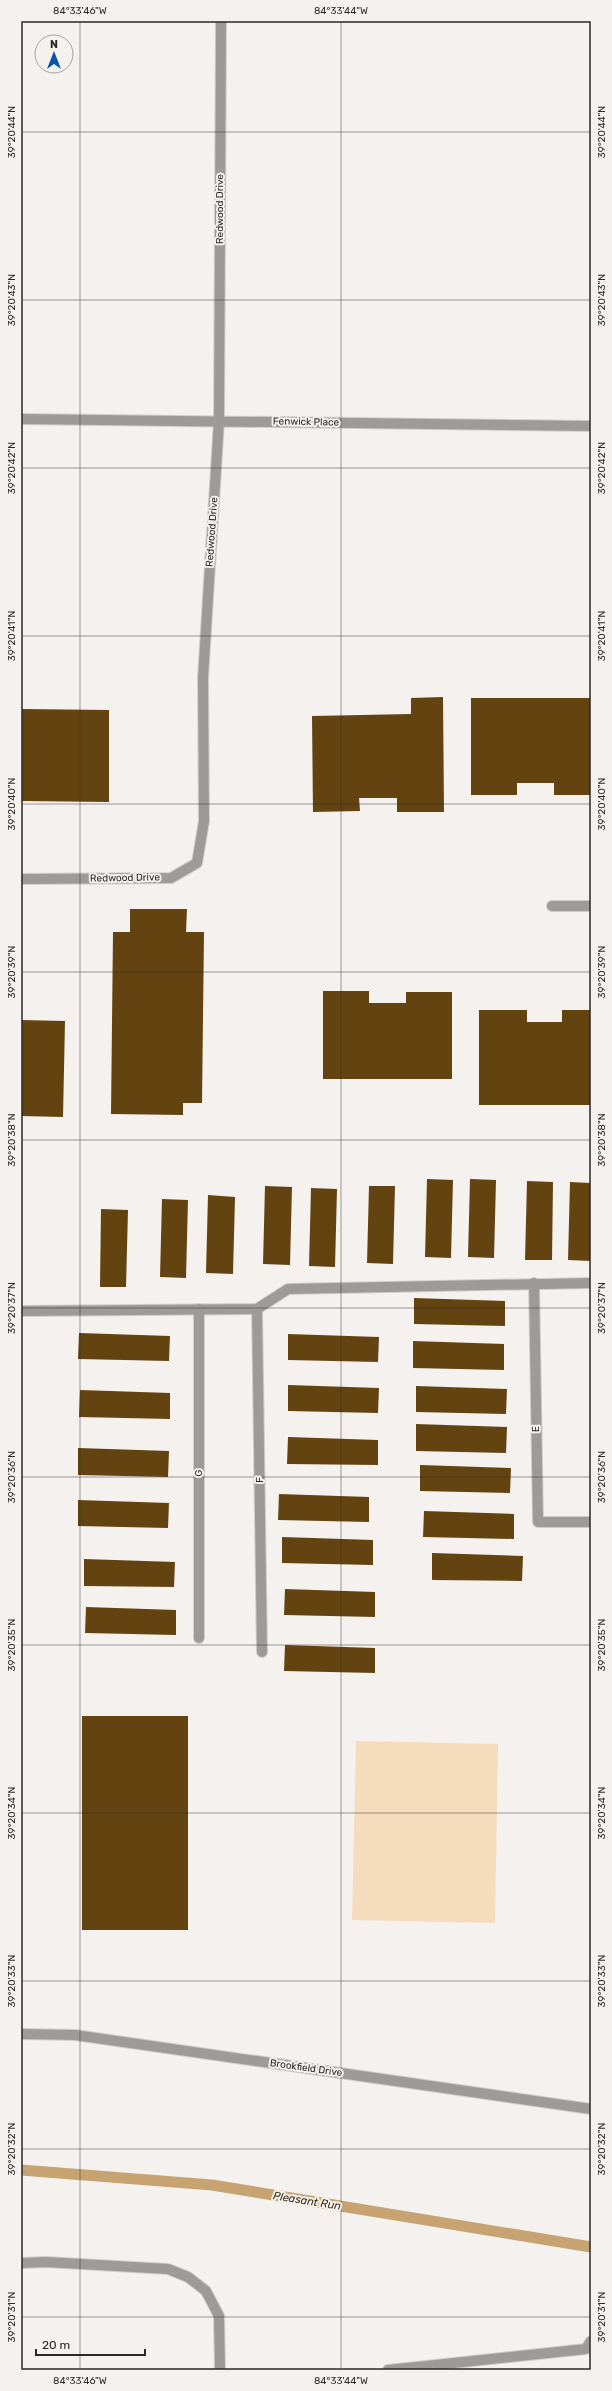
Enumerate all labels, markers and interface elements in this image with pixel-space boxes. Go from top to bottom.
text: 84°33'46"W [53,5,107,17]
text: 84°33'44"W [314,5,368,17]
north arrow [34,34,74,74]
text: N [50,38,58,51]
text: 39°20'44"N [6,106,18,158]
text: 39°20'44"N [596,106,608,158]
street label: Redwood Drive [214,174,226,244]
text: 39°20'43"N [6,274,18,326]
text: 39°20'43"N [596,274,608,326]
street label: Fenwick Place [273,415,340,429]
text: 39°20'42"N [6,442,18,494]
text: 39°20'42"N [596,442,608,494]
street label: Redwood Drive [204,496,220,567]
text: 39°20'41"N [6,611,18,661]
text: 39°20'41"N [596,611,608,661]
text: 39°20'40"N [6,777,18,830]
text: 39°20'40"N [596,777,608,830]
street label: Redwood Drive [90,871,160,885]
text: 39°20'39"N [6,946,18,998]
text: 39°20'39"N [596,946,608,998]
text: 39°20'38"N [6,1113,18,1167]
text: 39°20'38"N [596,1113,608,1167]
text: 39°20'37"N [6,1282,18,1334]
text: 39°20'37"N [596,1282,608,1334]
street label: E [530,1426,542,1432]
text: 39°20'36"N [6,1451,18,1503]
text: 39°20'36"N [596,1451,608,1503]
street label: G [193,1469,205,1476]
street label: F [254,1477,266,1483]
text: 39°20'35"N [6,1619,18,1671]
text: 39°20'35"N [596,1619,608,1671]
text: 39°20'34"N [6,1787,18,1839]
text: 39°20'34"N [596,1787,608,1839]
text: 39°20'33"N [6,1954,18,2007]
text: 39°20'33"N [596,1954,608,2007]
street label: Brookfield Drive [269,2057,343,2079]
text: 39°20'32"N [6,2123,18,2175]
text: 39°20'32"N [596,2123,608,2175]
water label: Pleasant Run [272,2189,342,2213]
text: 39°20'31"N [6,2291,18,2343]
text: 39°20'31"N [596,2291,608,2343]
scale bar [36,2331,145,2357]
text: 20 m [42,2338,70,2352]
text: 84°33'46"W [53,2375,107,2387]
text: 84°33'44"W [314,2375,368,2387]

